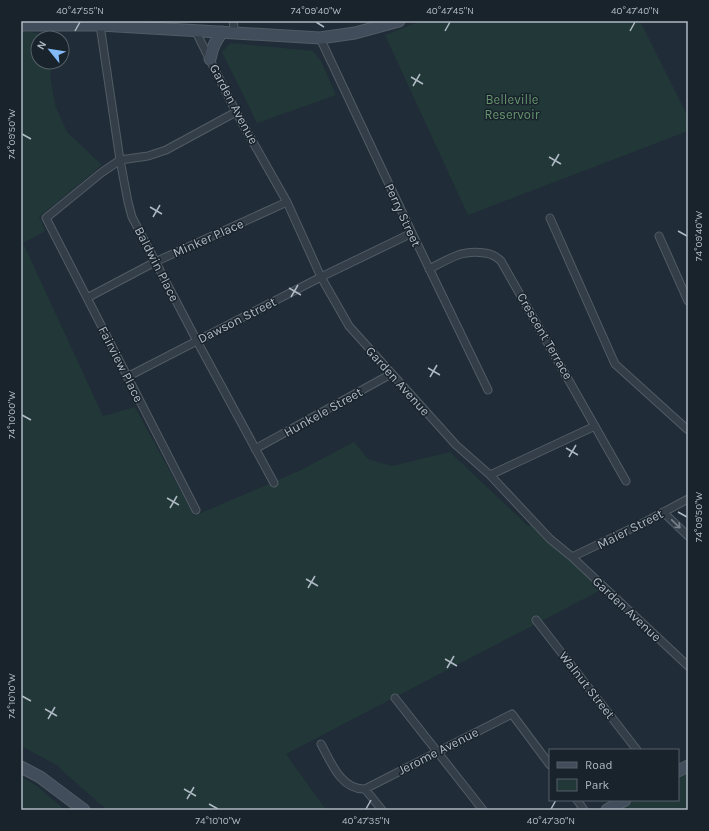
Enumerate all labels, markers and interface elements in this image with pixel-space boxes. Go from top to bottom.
text: 40°47'55"N [56,5,104,17]
text: 74°09'40"W [291,5,341,17]
text: 40°47'45"N [426,5,474,17]
text: 40°47'40"N [611,5,659,17]
north arrow [30,30,70,70]
text: N [34,39,49,52]
street label: Garden Avenue [207,61,262,147]
park label: Belleville Reservoir [484,92,540,122]
text: 74°09'50"W [6,109,18,159]
street label: Perry Street [382,181,424,249]
text: 74°09'40"W [693,211,705,261]
street label: Minker Place [170,216,246,260]
street label: Baldwin Place [132,224,182,304]
street label: Crescent Terrace [514,290,576,382]
street label: Dawson Street [195,294,279,346]
street label: Fairview Place [95,324,147,405]
street label: Garden Avenue [363,343,433,419]
street label: Hunkele Street [281,384,365,440]
text: 74°10'00"W [6,391,18,439]
text: 74°09'50"W [693,492,705,542]
street label: Maier Street [594,506,666,552]
one-way arrow [670,519,680,528]
street label: Garden Avenue [590,573,665,645]
street label: Walnut Street [556,648,618,722]
text: 74°10'10"W [6,673,18,719]
street label: Jerome Avenue [395,724,481,778]
legend [549,749,679,801]
text: Road [585,758,613,772]
text: Park [585,778,610,792]
text: 74°10'10"W [195,815,241,827]
text: 40°47'35"N [342,815,390,827]
text: 40°47'30"N [527,815,575,827]

